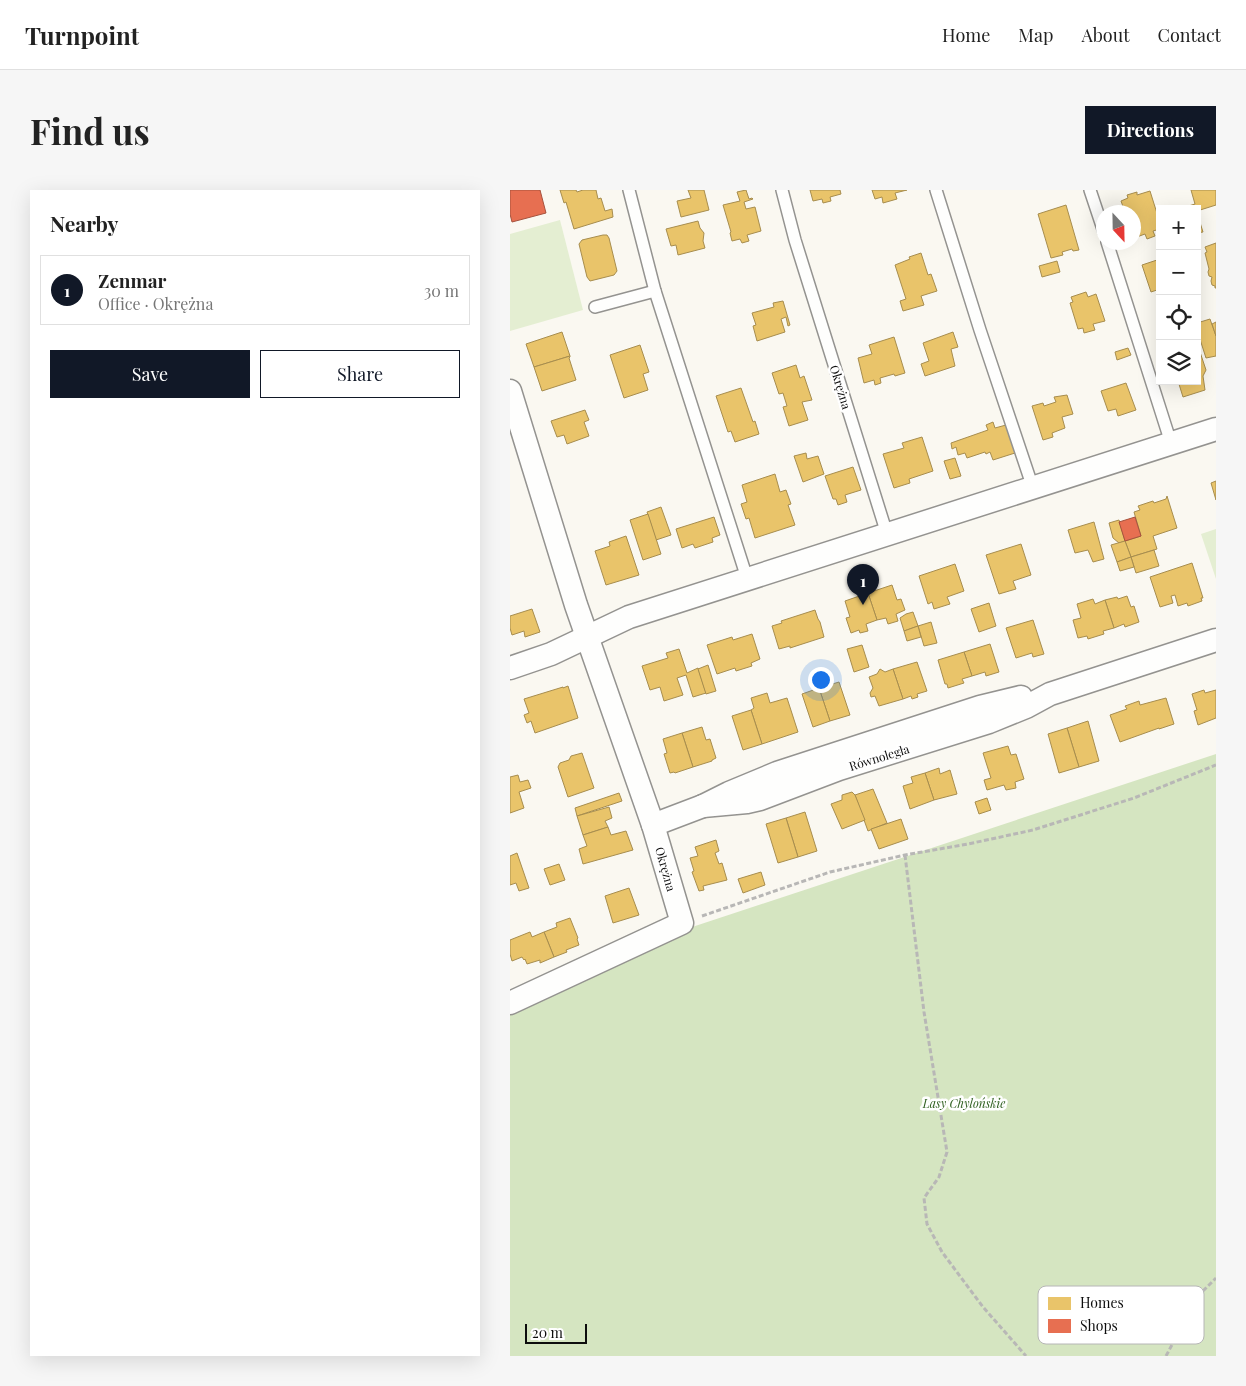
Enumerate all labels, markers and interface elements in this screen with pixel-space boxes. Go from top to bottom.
text: Turnpoint [25,19,139,51]
text: Home [942,23,990,47]
text: Map [1018,23,1053,47]
text: About [1081,23,1130,47]
text: Contact [1158,23,1221,47]
button: Directions [1085,106,1216,154]
text: Find us [30,107,150,154]
north arrow [1096,205,1141,250]
map controls [1156,205,1201,385]
button: + [1156,205,1201,250]
text: Nearby [50,209,119,237]
button: − [1156,250,1201,295]
text: Zenmar [98,267,166,293]
text: 1 [64,280,70,301]
text: 30 m [424,280,459,301]
text: Office · Okrężna [98,293,213,314]
button: locate [1156,295,1201,340]
button: layers [1156,340,1201,385]
button: Save [50,350,250,398]
button: Share [260,350,460,398]
street label: Okrężna [827,363,855,411]
pin: 1 [847,564,879,605]
your location [808,667,834,693]
street label: Równoległa [847,740,911,774]
street label: Okrężna [652,845,680,893]
park label: Lasy Chylońskie [922,1095,1005,1111]
legend [1038,1286,1204,1344]
text: Homes [1080,1293,1124,1312]
text: Shops [1080,1316,1118,1335]
scale bar [525,1321,588,1344]
text: 20 m [532,1323,563,1342]

